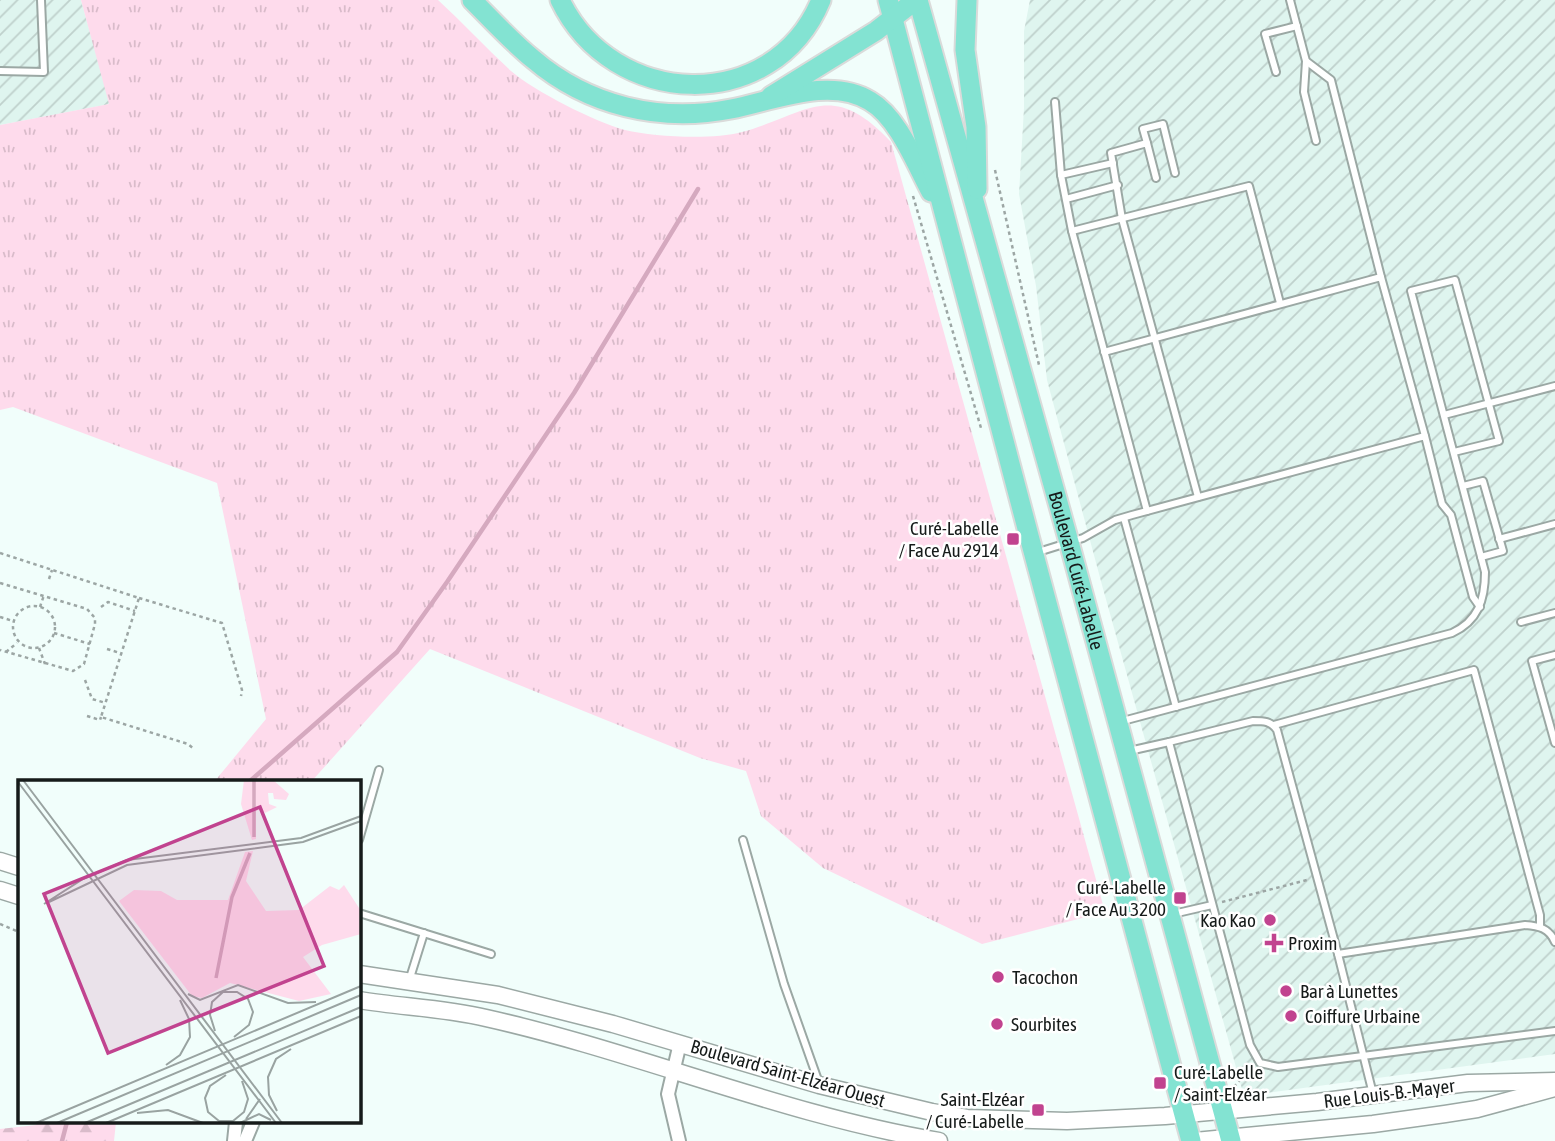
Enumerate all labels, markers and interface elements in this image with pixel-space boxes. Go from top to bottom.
street label: Boulevard Curé-Labelle [1044,489,1109,652]
place label: Curé-Labelle / Face Au 2914 [899,517,999,561]
marker: Curé-Labelle / Face Au 2914 [1005,531,1021,547]
inset map [18,780,360,1124]
place label: Curé-Labelle / Face Au 3200 [1066,876,1166,920]
marker: Curé-Labelle / Face Au 3200 [1172,890,1188,906]
place label: Kao Kao [1200,909,1256,931]
marker: Kao Kao [1262,912,1278,928]
place label: Proxim [1288,932,1337,954]
marker: Proxim [1266,935,1282,951]
place label: Tacochon [1012,966,1078,988]
marker: Tacochon [990,969,1006,985]
place label: Bar à Lunettes [1300,980,1398,1002]
marker: Bar à Lunettes [1278,983,1294,999]
place label: Coiffure Urbaine [1305,1005,1420,1027]
marker: Coiffure Urbaine [1283,1008,1299,1024]
place label: Sourbites [1011,1013,1077,1035]
marker: Sourbites [989,1016,1005,1032]
street label: Boulevard Saint-Elzéar Ouest [688,1035,888,1111]
place label: Curé-Labelle / Saint-Elzéar [1174,1061,1267,1105]
street label: Rue Louis-B.-Mayer [1322,1074,1456,1112]
marker: Curé-Labelle / Saint-Elzéar [1152,1075,1168,1091]
place label: Saint-Elzéar / Curé-Labelle [926,1088,1024,1132]
marker: Saint-Elzéar / Curé-Labelle [1030,1102,1046,1118]

